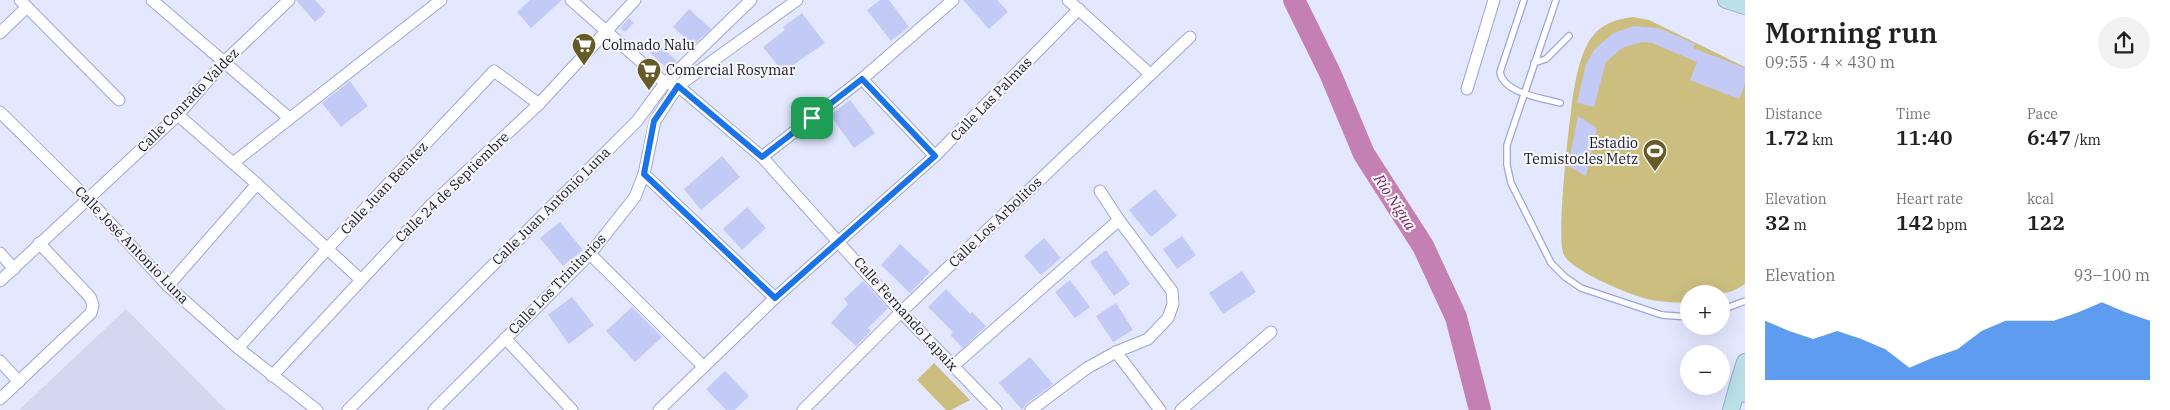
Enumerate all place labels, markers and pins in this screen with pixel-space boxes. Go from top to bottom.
supermarket icon: Colmado Nalu [571,32,597,66]
place label: Colmado Nalu [602,36,695,54]
supermarket icon: Comercial Rosymar [636,57,662,91]
place label: Comercial Rosymar [666,61,796,79]
pin [791,97,833,139]
place label: Estadio Temistocles Metz [1524,134,1638,168]
sports icon: Estadio Temistocles Metz [1642,138,1668,172]

